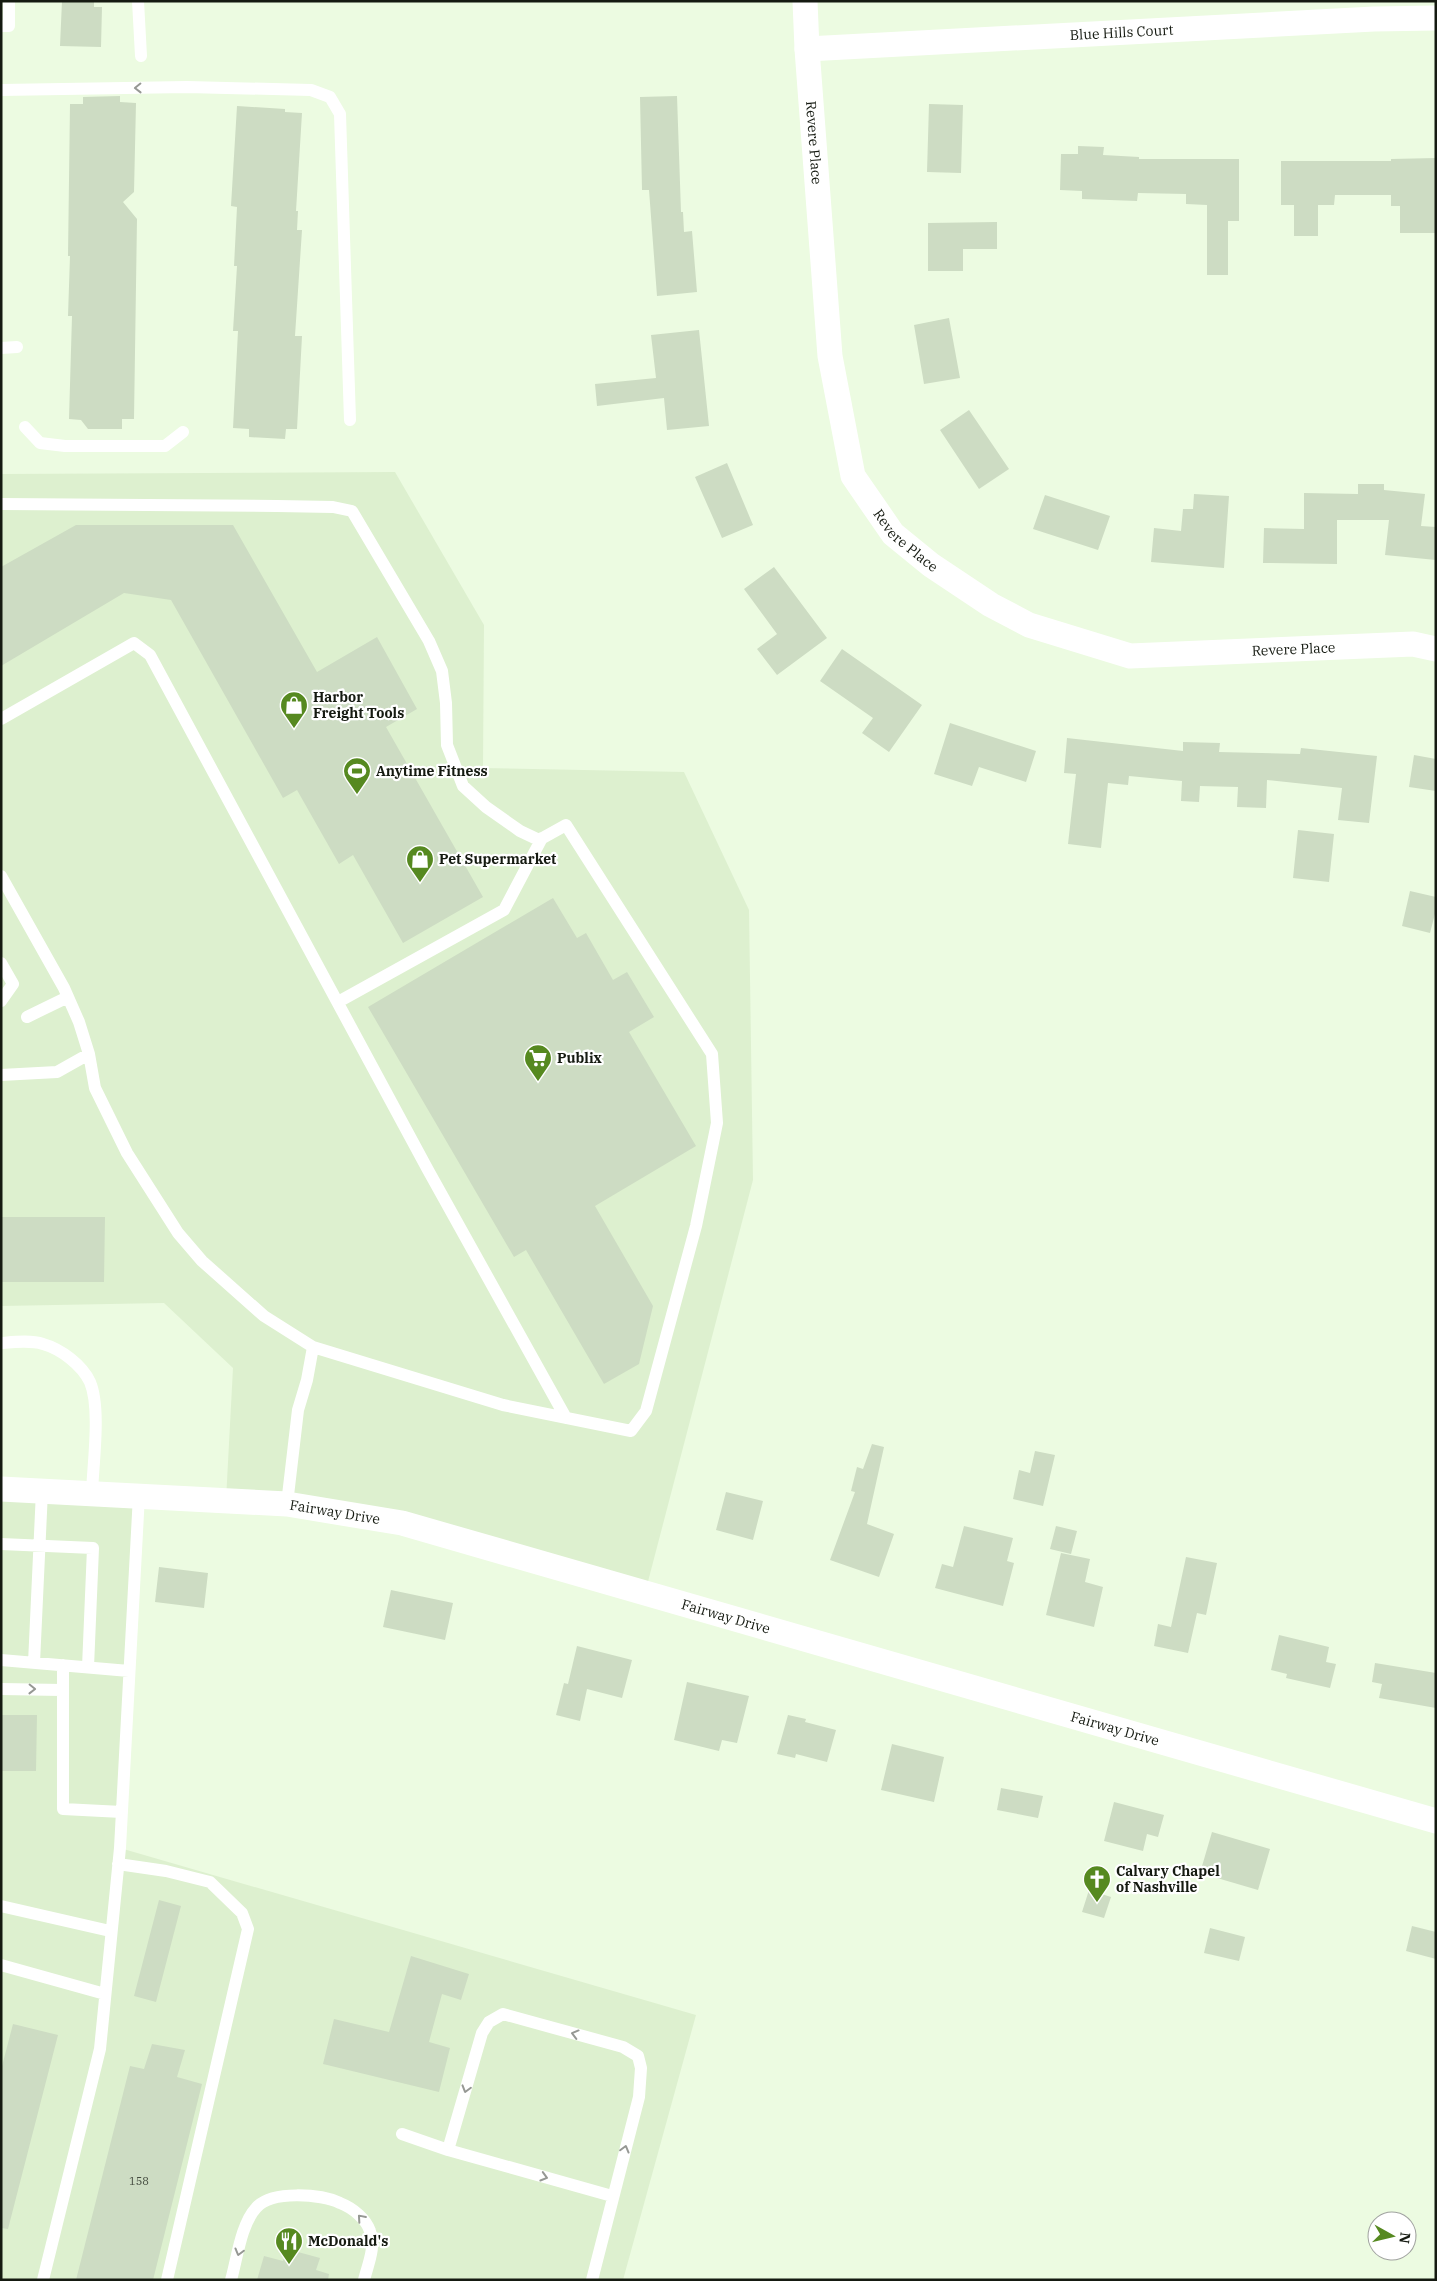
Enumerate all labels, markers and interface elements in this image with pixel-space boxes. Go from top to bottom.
street label: Blue Hills Court [1069,21,1174,44]
one-way arrow [134,82,142,93]
street label: Revere Place [802,100,826,185]
street label: Revere Place [869,505,941,576]
street label: Revere Place [1251,638,1336,660]
place label: Harbor Freight Tools [313,688,404,722]
shop icon: Harbor Freight Tools [279,690,309,729]
sports icon: Anytime Fitness [342,756,372,795]
place label: Anytime Fitness [376,762,488,780]
shop icon: Pet Supermarket [405,844,435,883]
place label: Pet Supermarket [439,850,556,868]
supermarket icon: Publix [523,1043,553,1082]
place label: Publix [557,1049,603,1067]
street label: Fairway Drive [288,1496,381,1528]
street label: Fairway Drive [679,1595,772,1638]
one-way arrow [28,1684,36,1695]
street label: Fairway Drive [1069,1707,1161,1750]
place label: Calvary Chapel of Nashville [1116,1862,1220,1896]
church icon: Calvary Chapel of Nashville [1082,1864,1112,1903]
one-way arrow [572,2029,580,2039]
one-way arrow [461,2085,471,2093]
one-way arrow [619,2145,630,2154]
one-way arrow [540,2171,548,2181]
house number: 158 [129,2174,149,2188]
north arrow [1367,2211,1417,2261]
one-way arrow [358,2215,367,2224]
restaurant icon: McDonald's [274,2226,304,2265]
text: N [1395,2231,1415,2245]
place label: McDonald's [308,2232,388,2250]
one-way arrow [234,2247,244,2255]

